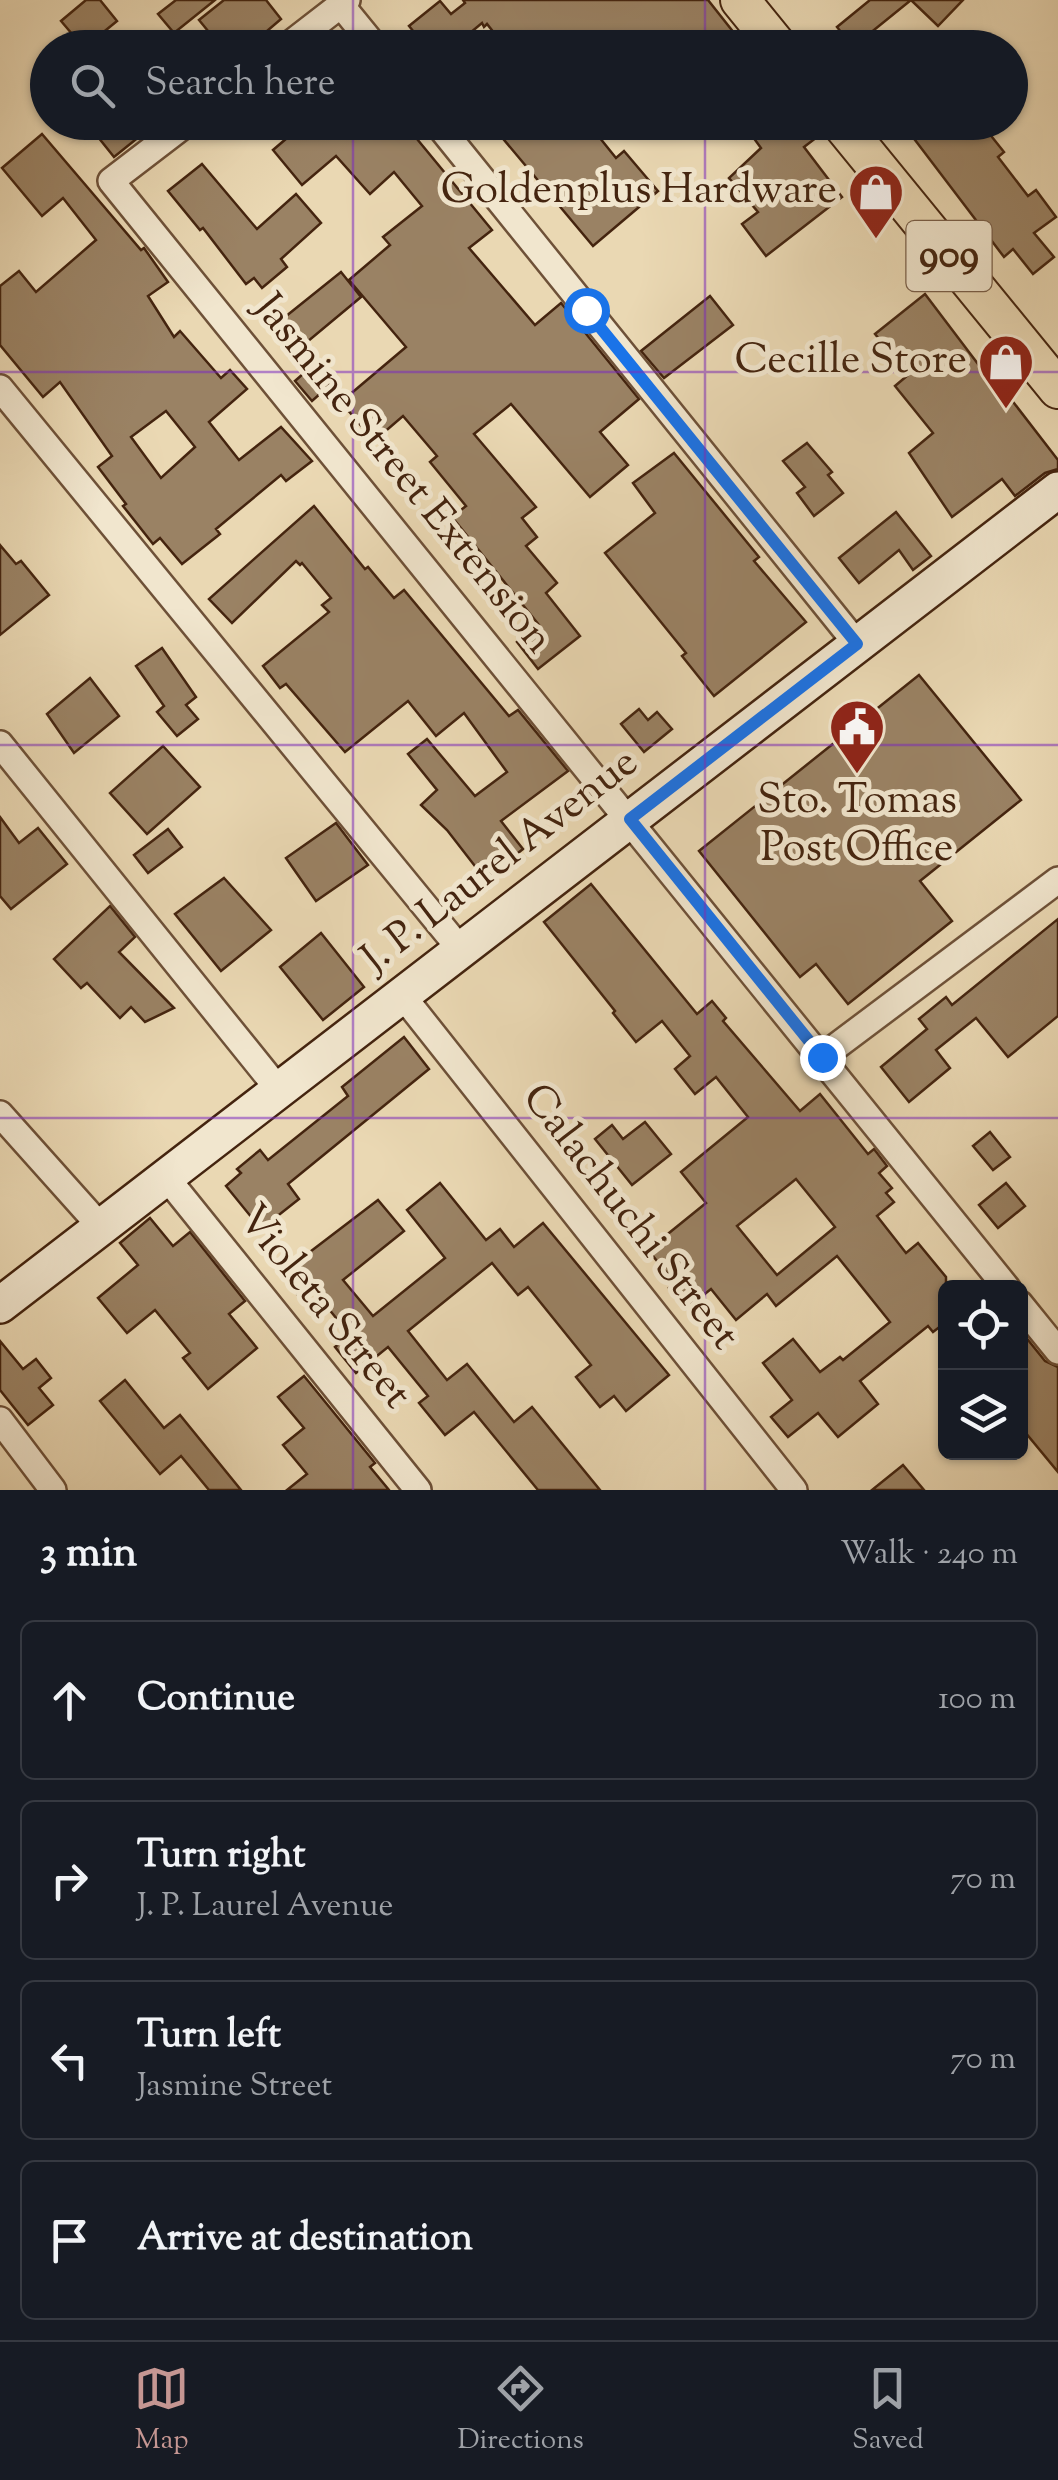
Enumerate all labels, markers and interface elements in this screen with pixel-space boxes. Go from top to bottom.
search box [30,30,1028,140]
icon: search [65,58,120,113]
text: Search here [145,58,336,112]
place label: Goldenplus Hardware [441,162,837,222]
shop icon: Goldenplus Hardware [846,162,906,241]
road number: 909 [906,221,992,291]
street label: Jasmine Street Extension [237,281,566,668]
route start [564,288,610,334]
place label: Cecille Store [735,332,967,392]
shop icon: Cecille Store [976,332,1036,411]
public building icon: Sto. Tomas Post Office [827,697,887,776]
street label: J. P. Laurel Avenue [348,735,652,990]
place label: Sto. Tomas Post Office [757,772,957,880]
route end [800,1035,846,1081]
street label: Calachuchi Street [506,1072,752,1364]
street label: Violeta Street [222,1193,424,1423]
map controls [938,1280,1028,1460]
button: locate [938,1280,1028,1370]
button: layers [938,1370,1028,1460]
text: 3 min [40,1525,137,1585]
text: Walk · 240 m [840,1532,1018,1578]
icon: ahead [42,1673,97,1728]
text: Continue [137,1673,295,1727]
text: 100 m [938,1677,1016,1723]
text: Turn right [137,1830,305,1884]
icon: right [42,1853,97,1908]
text: 70 m [950,1857,1016,1903]
text: J. P. Laurel Avenue [137,1884,393,1930]
text: Turn left [137,2010,281,2064]
icon: left [42,2033,97,2088]
text: 70 m [950,2037,1016,2083]
text: Jasmine Street [137,2064,332,2110]
icon: arrive [42,2213,97,2268]
text: Arrive at destination [137,2213,473,2267]
tab: Map [134,2361,189,2461]
tab: Directions [457,2361,584,2461]
tab: Saved [852,2361,924,2461]

